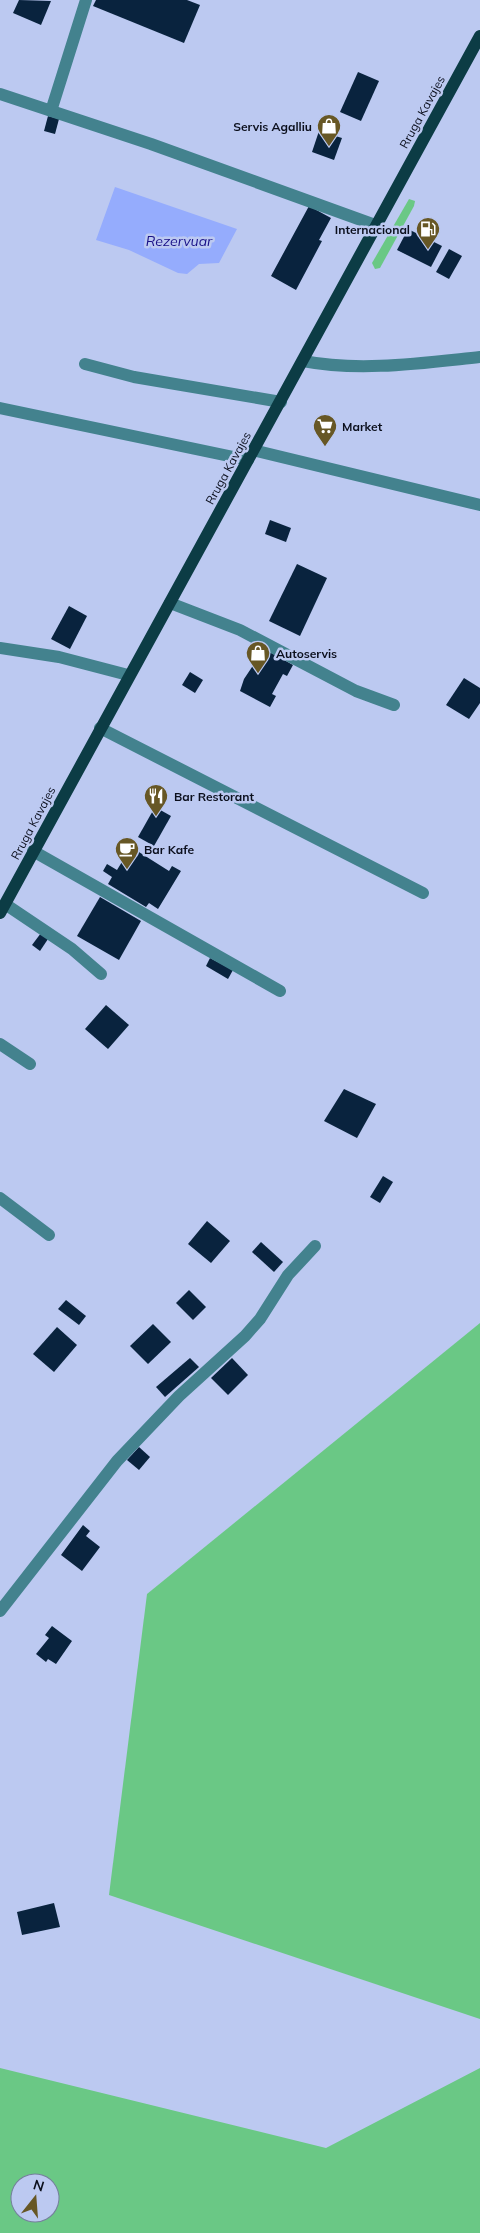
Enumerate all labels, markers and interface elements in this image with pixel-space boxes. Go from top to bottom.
street label: Rruga Kavajes [396,73,448,151]
shop icon: Servis Agalliu [316,113,342,147]
place label: Servis Agalliu [233,119,312,134]
fuel station icon: Internacional [415,216,441,250]
place label: Internacional [335,222,410,237]
water label: Rezervuar [146,232,213,250]
supermarket icon: Market [312,413,338,447]
place label: Market [342,419,383,434]
street label: Rruga Kavajes [202,429,254,507]
shop icon: Autoservis [245,640,271,674]
place label: Autoservis [276,646,337,661]
restaurant icon: Bar Restorant [143,783,169,817]
street label: Rruga Kavajes [7,784,59,862]
place label: Bar Restorant [174,789,254,804]
cafe icon: Bar Kafe [114,836,140,870]
place label: Bar Kafe [144,842,194,857]
north arrow [10,2173,60,2223]
text: N [31,2175,46,2196]

